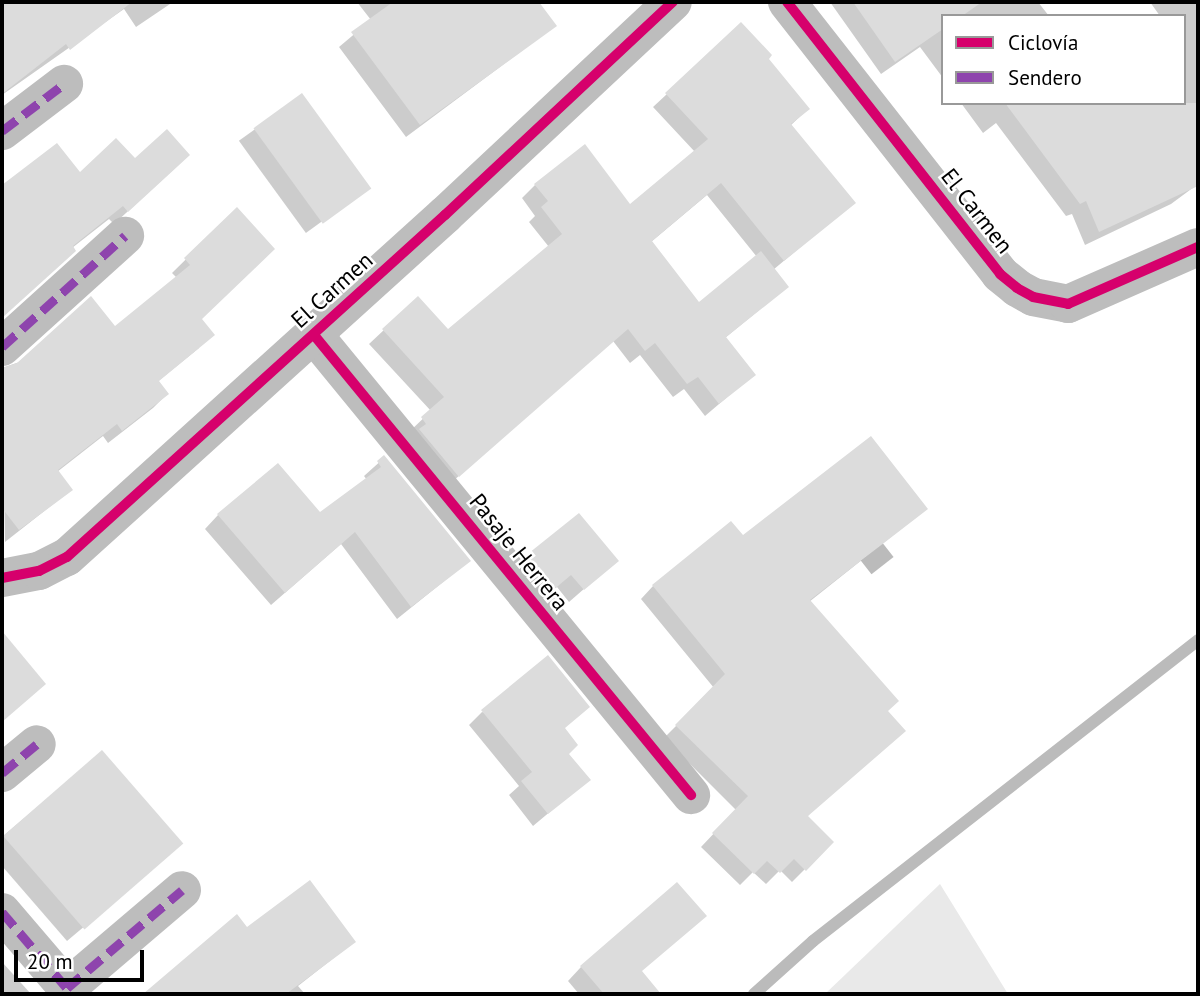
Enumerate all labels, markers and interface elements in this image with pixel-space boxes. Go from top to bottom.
legend [941,14,1186,105]
text: Ciclovía [1008,29,1078,56]
text: Sendero [1008,64,1082,91]
street label: El Carmen [935,163,1019,259]
street label: El Carmen [286,246,378,334]
street label: Pasaje Herrera [464,488,574,616]
scale bar [18,936,147,980]
text: 20 m [27,948,73,975]

